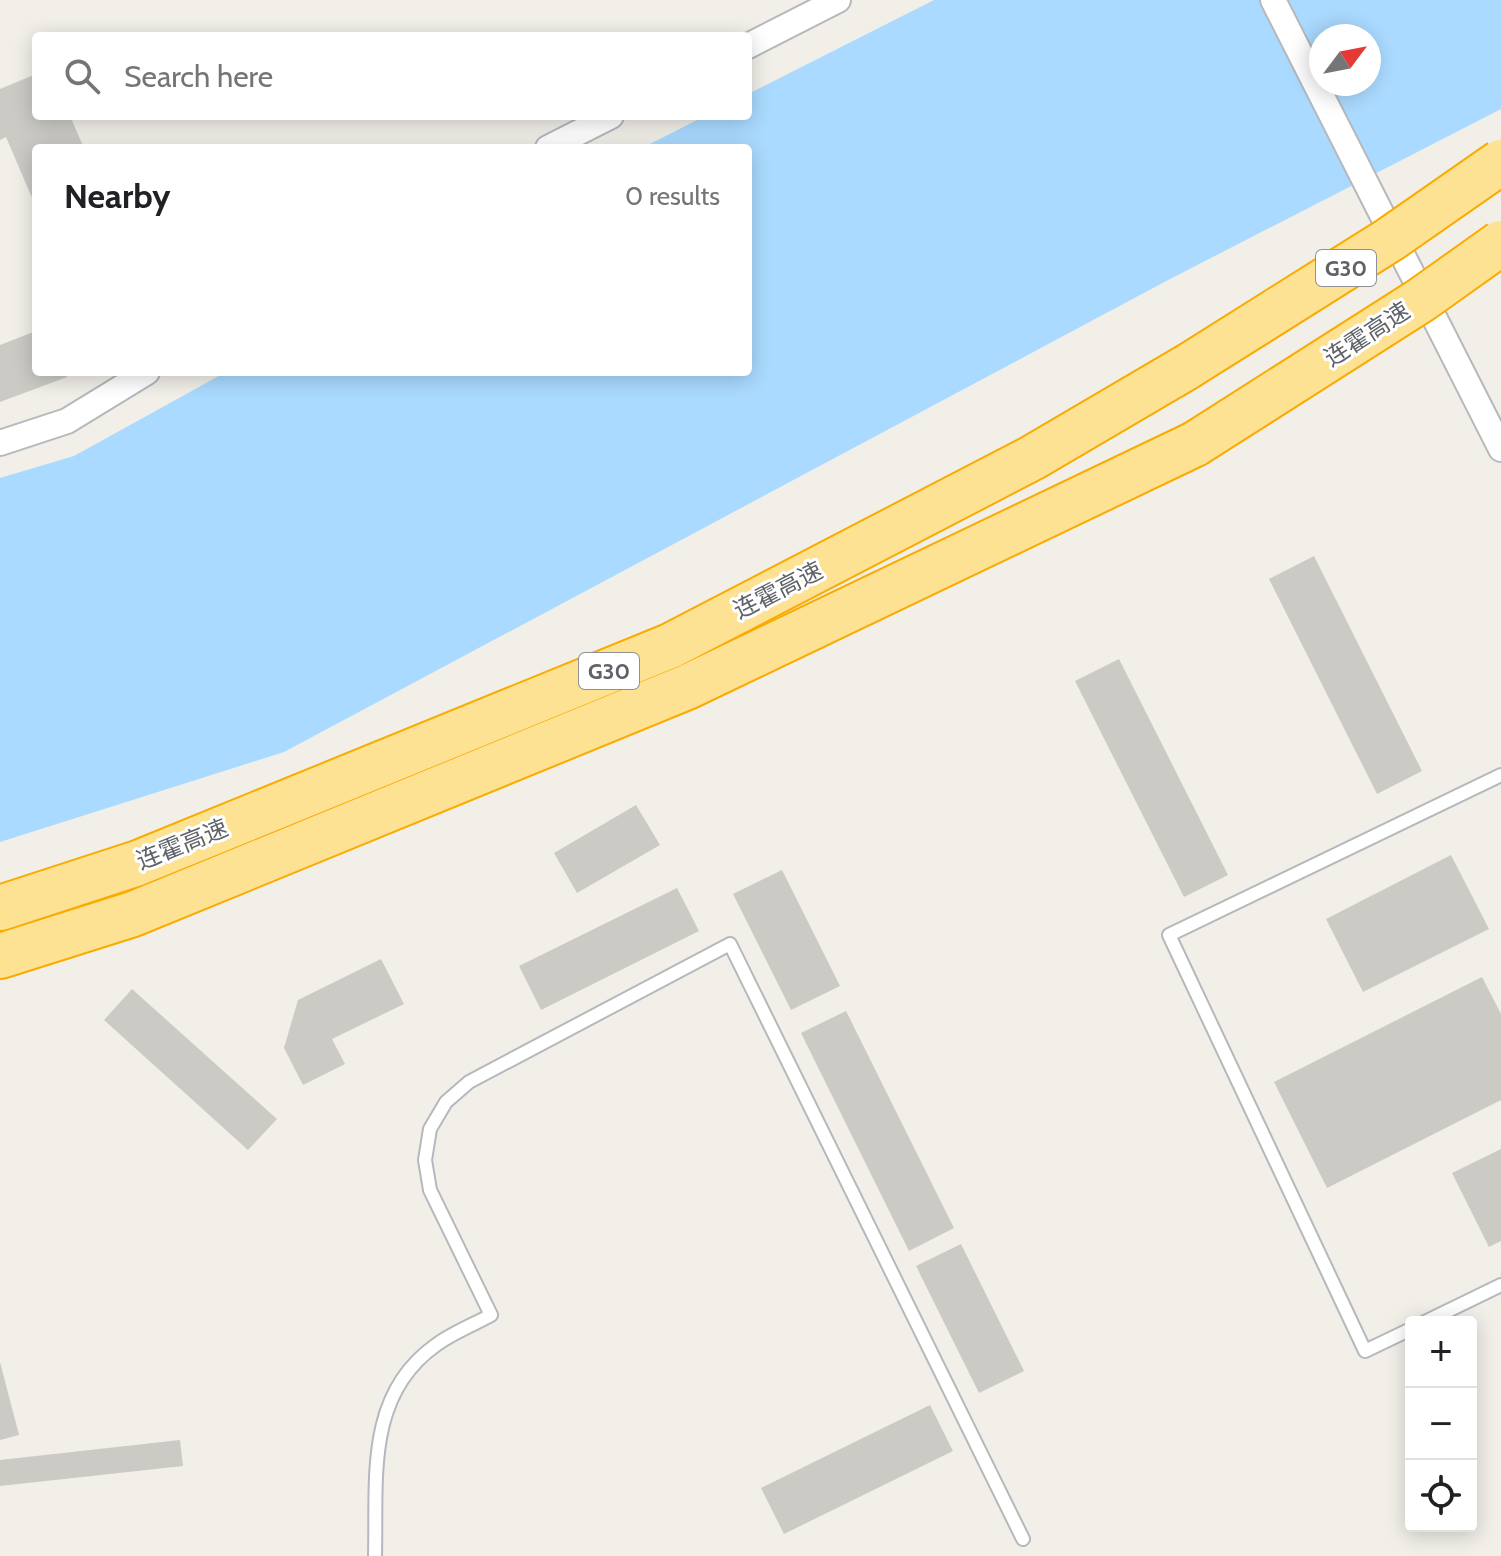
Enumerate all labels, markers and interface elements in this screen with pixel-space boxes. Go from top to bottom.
north arrow [1309,24,1381,96]
search box [32,32,752,120]
icon: search [60,54,104,98]
text: Search here [124,58,273,95]
text: Nearby [64,175,171,217]
text: 0 results [625,180,720,212]
road number: G30 [1316,250,1376,286]
street label: 连霍高速 [1319,296,1415,372]
street label: 连霍高速 [729,555,827,625]
road number: G30 [579,653,639,689]
street label: 连霍高速 [132,813,232,875]
map controls [1405,1316,1477,1532]
button: + [1405,1316,1477,1388]
button: − [1405,1388,1477,1460]
button: locate [1405,1460,1477,1532]

